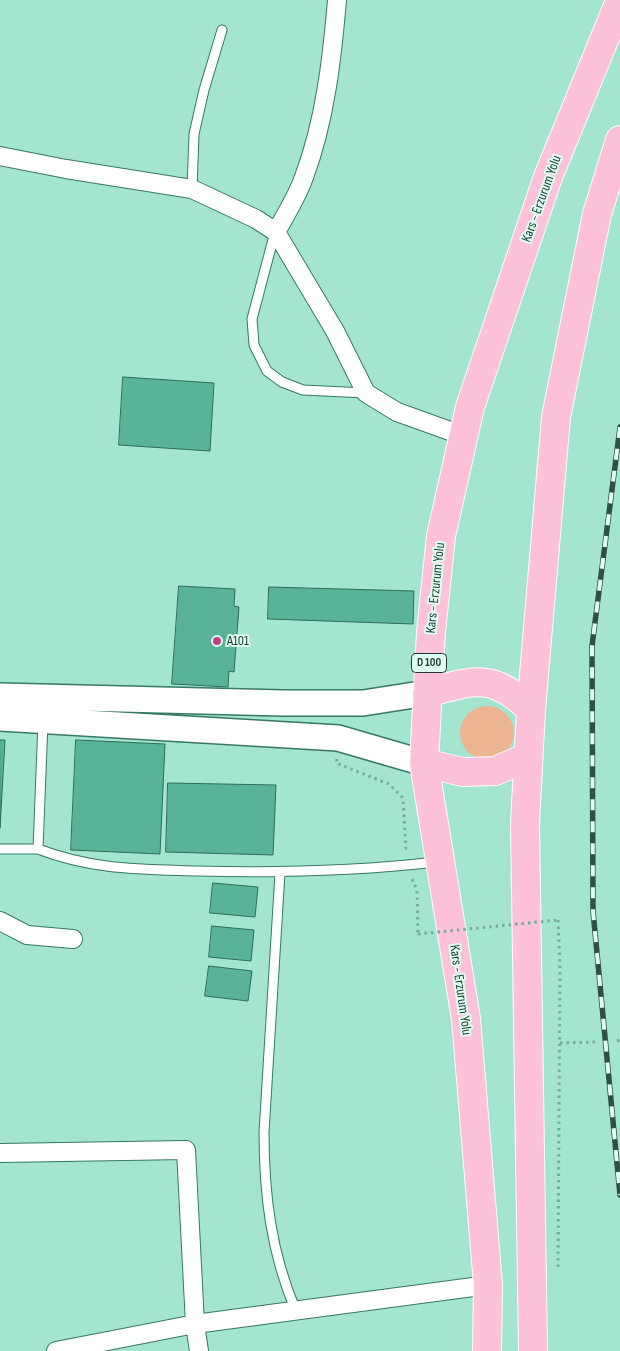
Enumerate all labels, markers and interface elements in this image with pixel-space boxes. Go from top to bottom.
street label: Kars - Erzurum Yolu [519,153,565,245]
street label: Kars - Erzurum Yolu [423,542,449,634]
place label: A101 [227,633,249,649]
marker: A101 [211,635,223,647]
road number: D 100 [412,654,446,672]
street label: Kars - Erzurum Yolu [445,944,475,1036]

